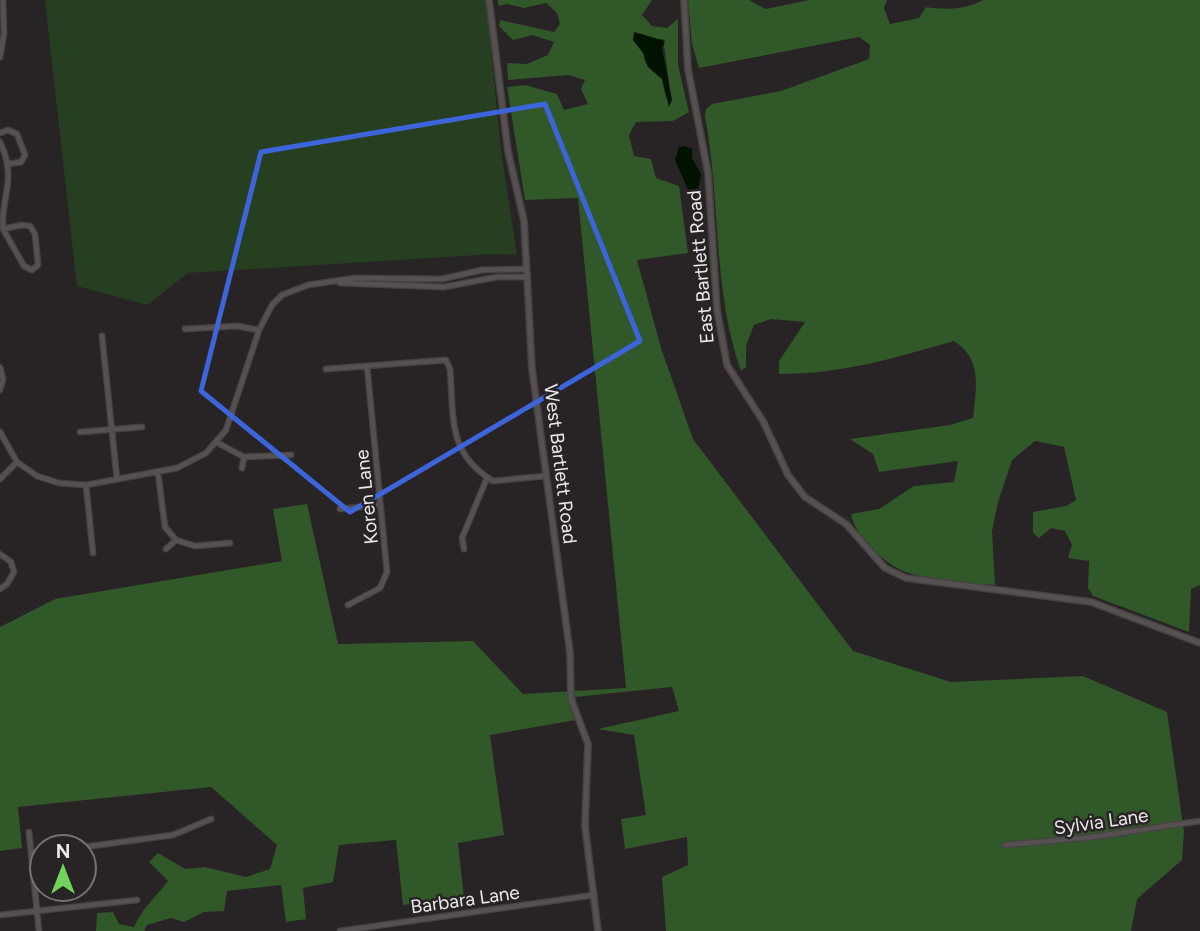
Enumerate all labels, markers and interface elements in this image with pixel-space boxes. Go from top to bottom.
street label: East Bartlett Road [682,189,719,345]
street label: West Bartlett Road [539,383,582,545]
street label: Koren Lane [350,448,383,545]
street label: Sylvia Lane [1052,803,1150,839]
north arrow [28,833,98,903]
text: N [56,840,70,863]
street label: Barbara Lane [409,880,521,919]

